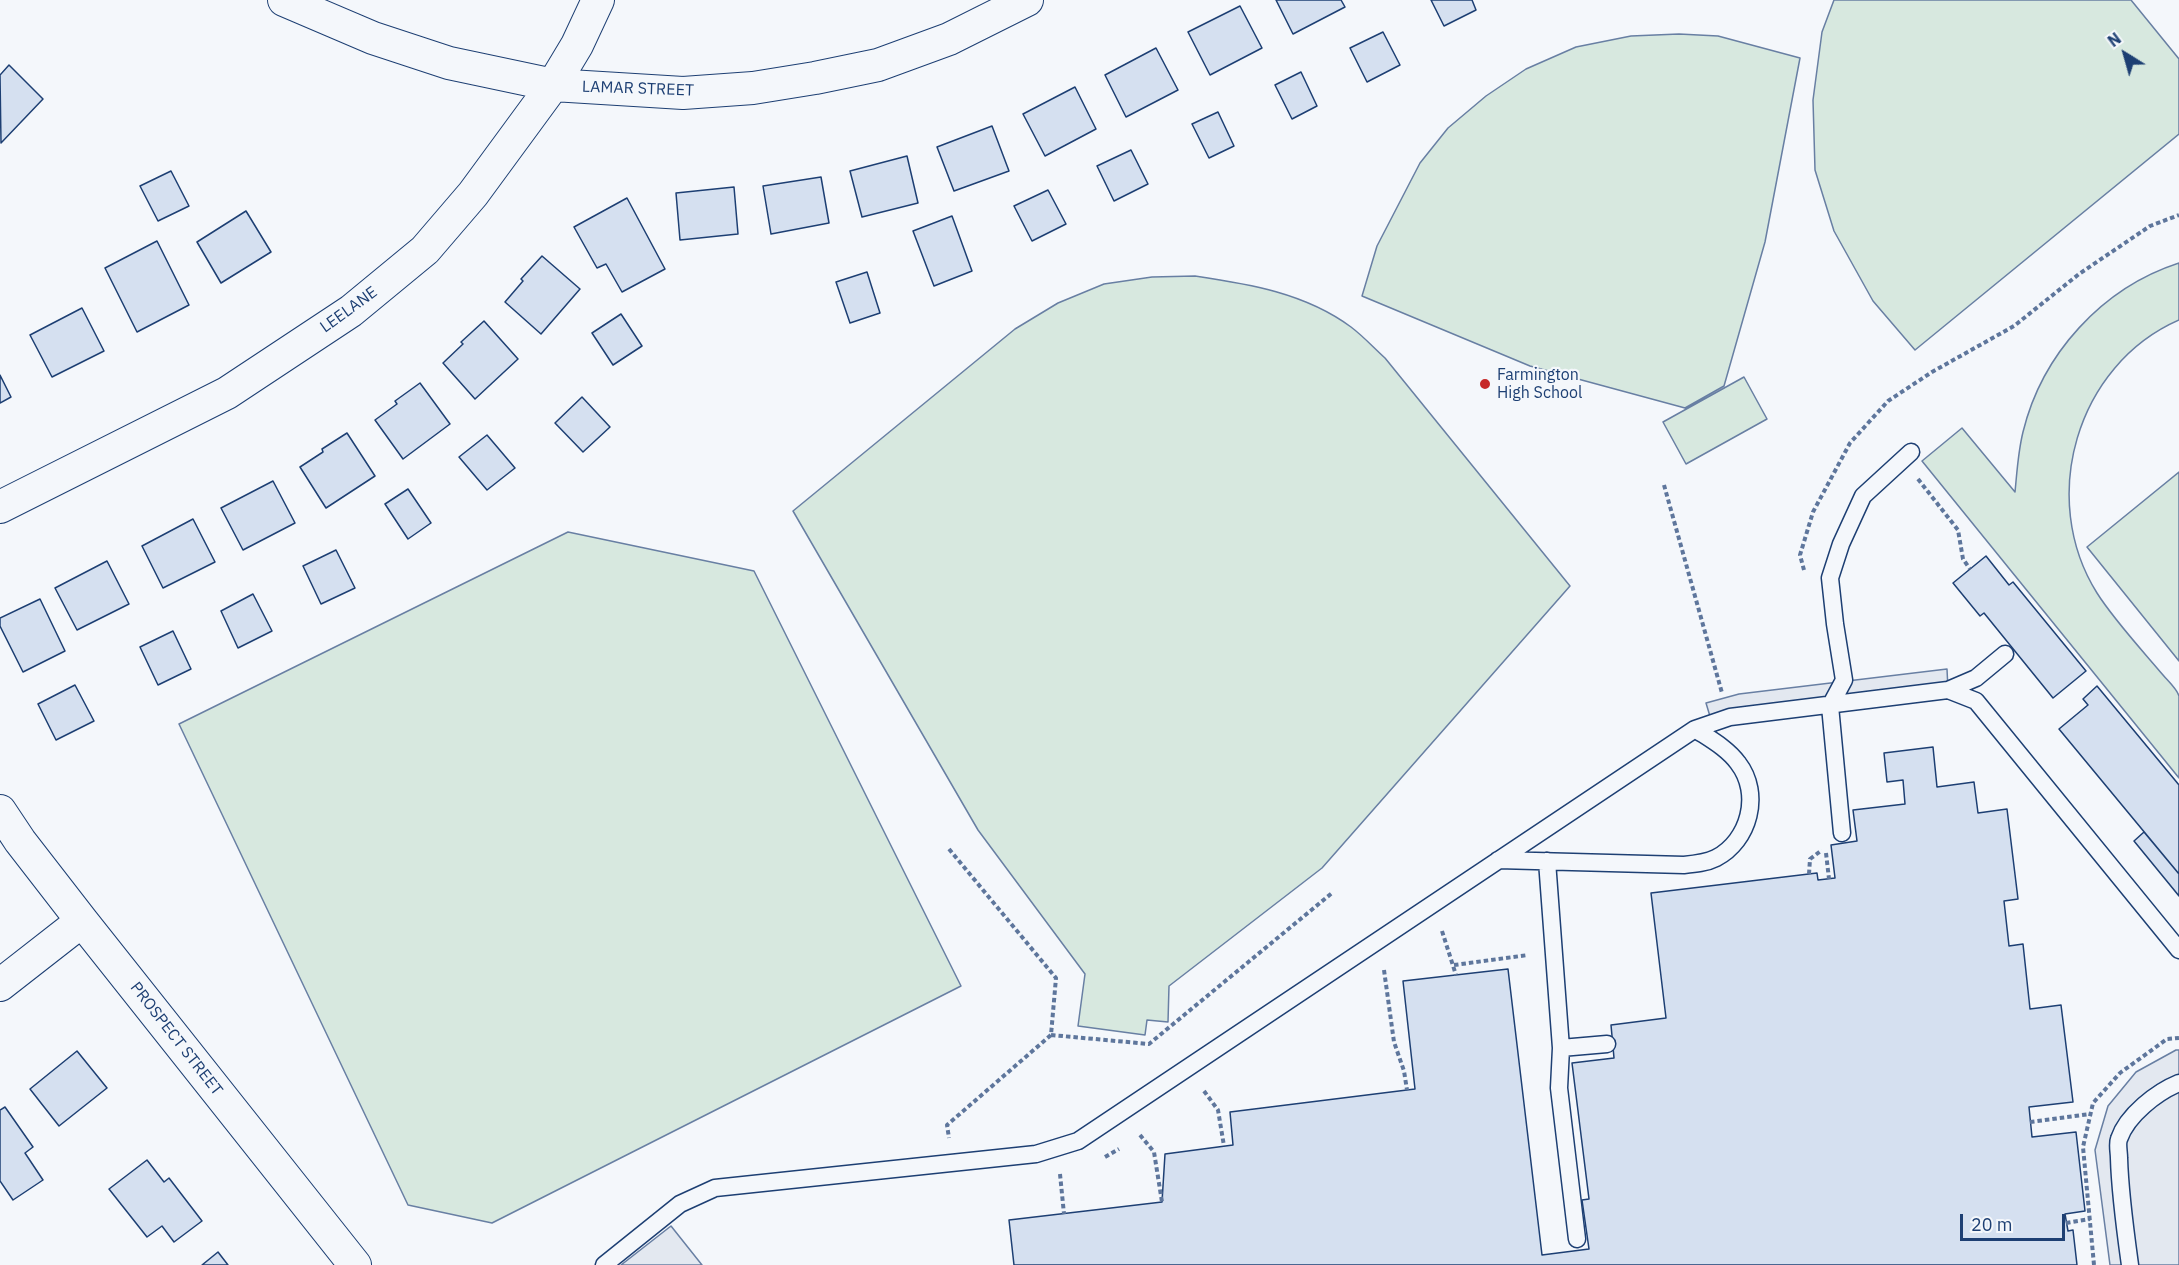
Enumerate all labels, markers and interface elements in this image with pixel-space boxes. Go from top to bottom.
north arrow [2095,24,2155,84]
text: N [2104,28,2125,51]
street label: LAMAR STREET [582,77,694,101]
street label: LEELANE [317,283,381,337]
place label: Farmington High School [1497,365,1582,403]
marker: Farmington High School [1478,377,1492,391]
street label: PROSPECT STREET [126,978,226,1100]
scale bar [1963,1202,2068,1240]
text: 20 m [1971,1213,2013,1236]

